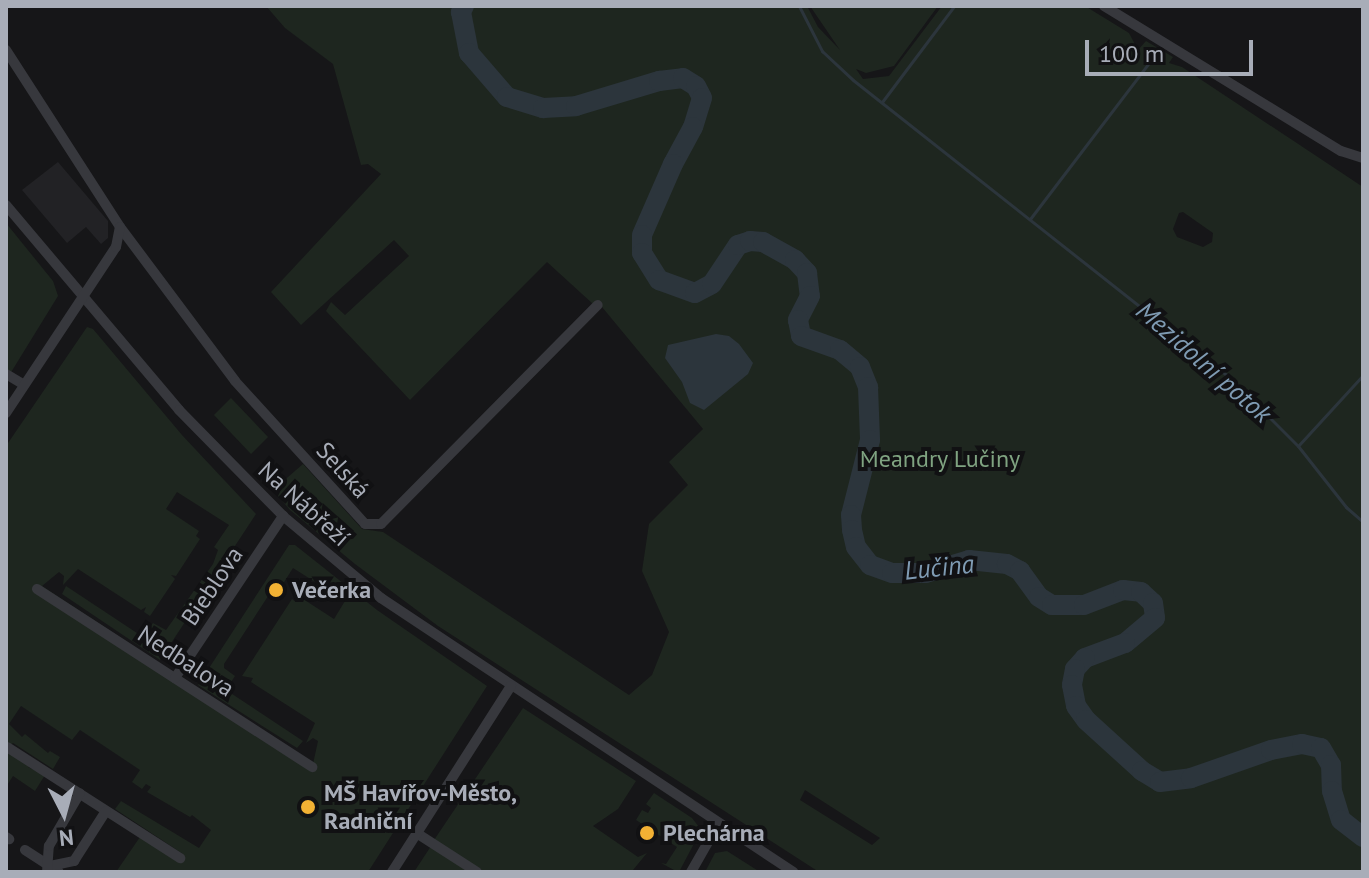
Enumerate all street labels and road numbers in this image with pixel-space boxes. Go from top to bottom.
street label: Selská [310,436,376,504]
street label: Na Nábřeží [252,456,356,552]
street label: Bieblova [175,541,249,631]
street label: Nedbalova [132,619,240,703]

